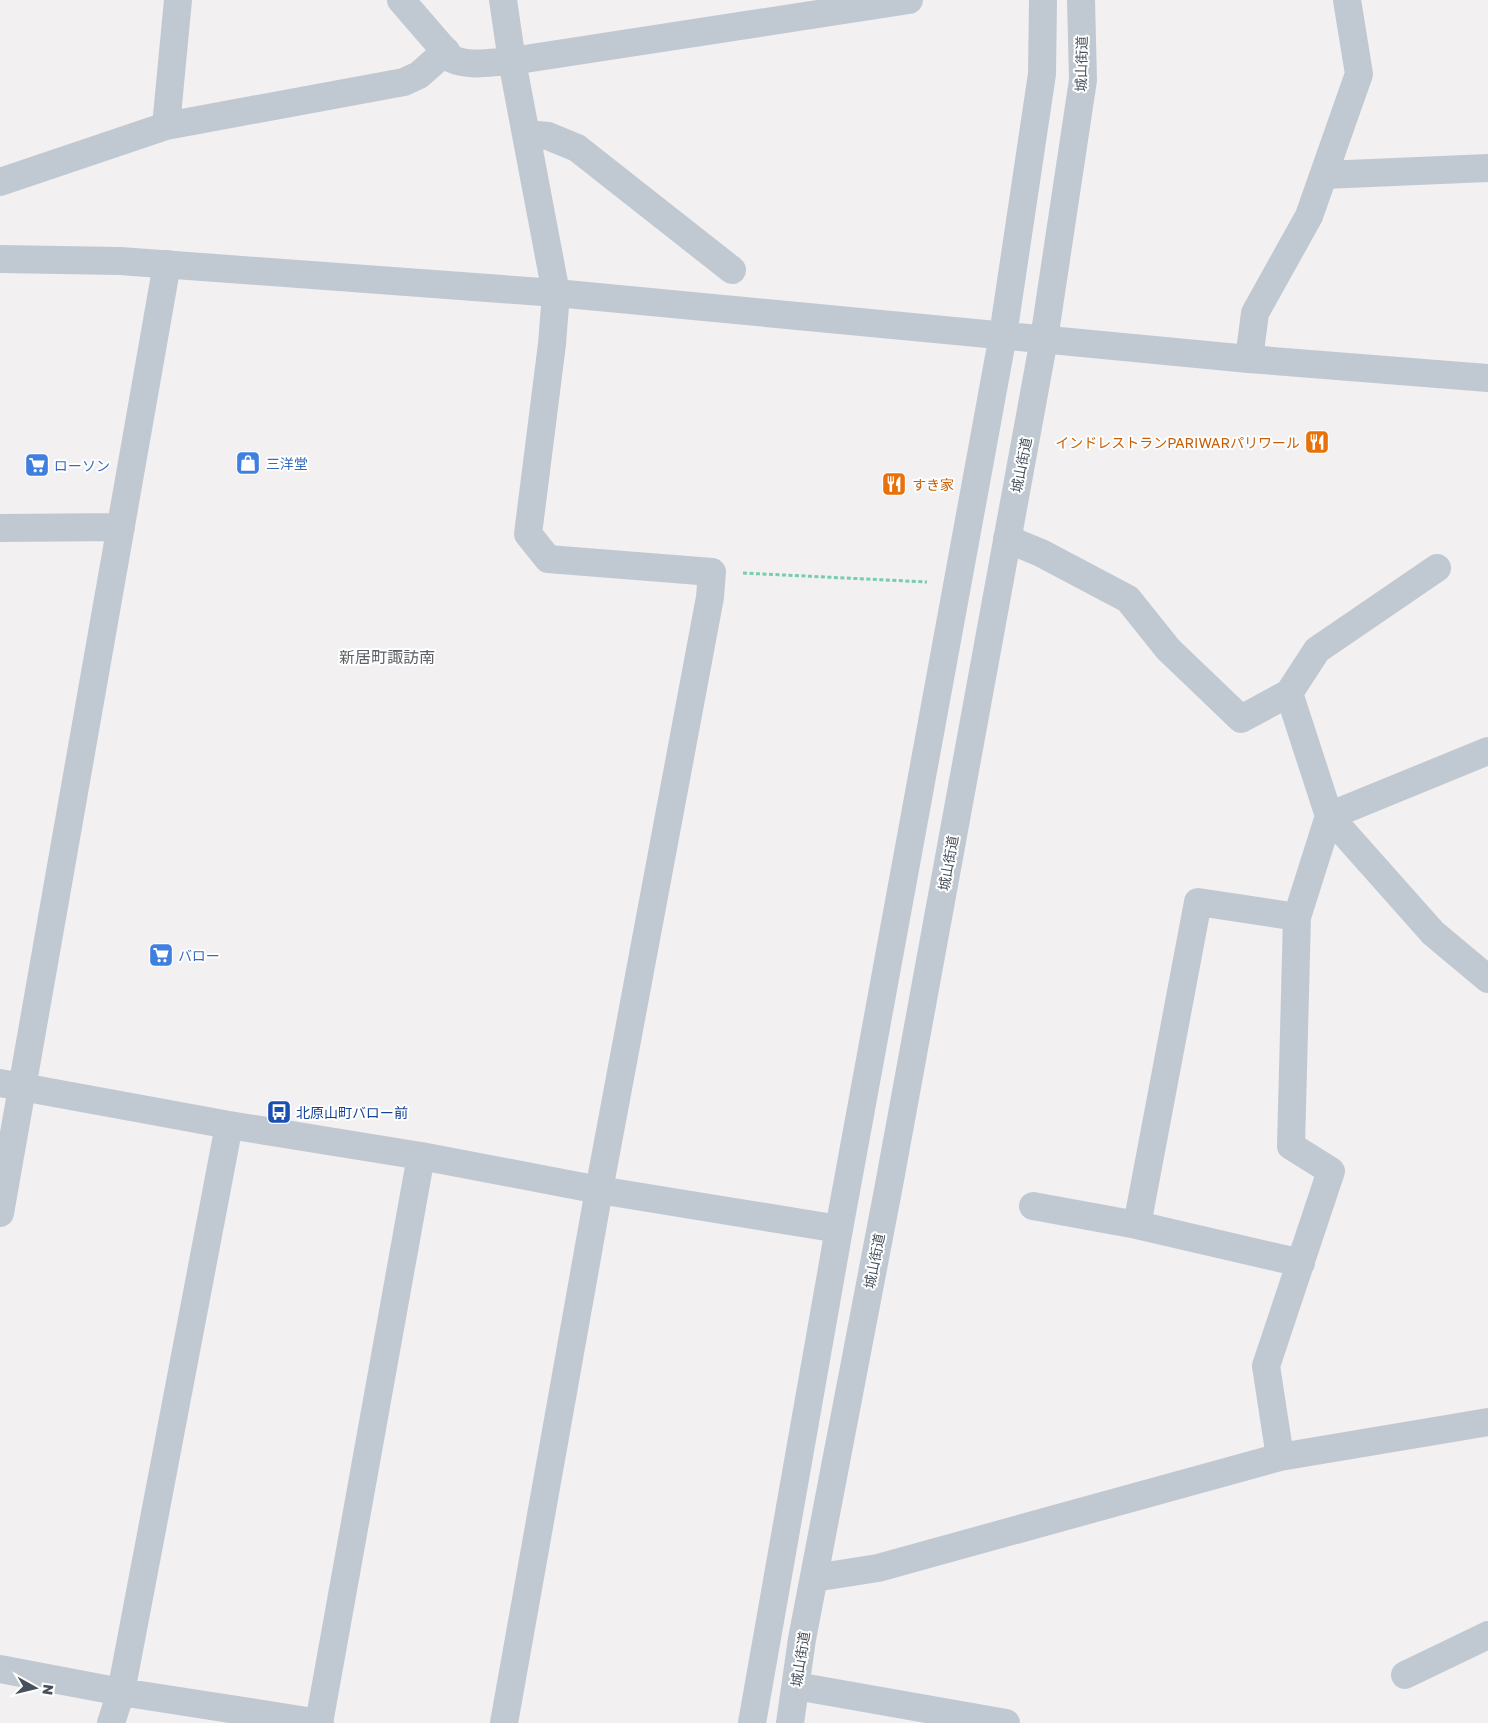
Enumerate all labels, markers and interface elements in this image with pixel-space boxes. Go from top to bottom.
street label: 城山街道 [1072,36,1090,92]
restaurant icon: インドレストランPARIWARパリワール [1304,429,1330,455]
place label: インドレストランPARIWARパリワール [1055,434,1300,451]
street label: 城山街道 [1007,436,1035,494]
shop icon: 三洋堂 [235,450,261,476]
supermarket icon: ローソン [24,452,50,478]
place label: 三洋堂 [266,455,308,472]
place label: ローソン [54,457,110,474]
restaurant icon: すき家 [881,471,907,497]
place label: すき家 [912,476,954,493]
district label: 新居町諏訪南 [339,647,435,667]
street label: 城山街道 [935,834,961,892]
supermarket icon: バロー [148,942,174,968]
place label: バロー [178,947,220,964]
bus stop icon: 北原山町バロー前 [266,1099,292,1125]
place label: 北原山町バロー前 [296,1104,408,1121]
street label: 城山街道 [860,1232,888,1290]
street label: 城山街道 [787,1630,813,1688]
north arrow [10,1663,60,1713]
text: N [39,1683,58,1696]

